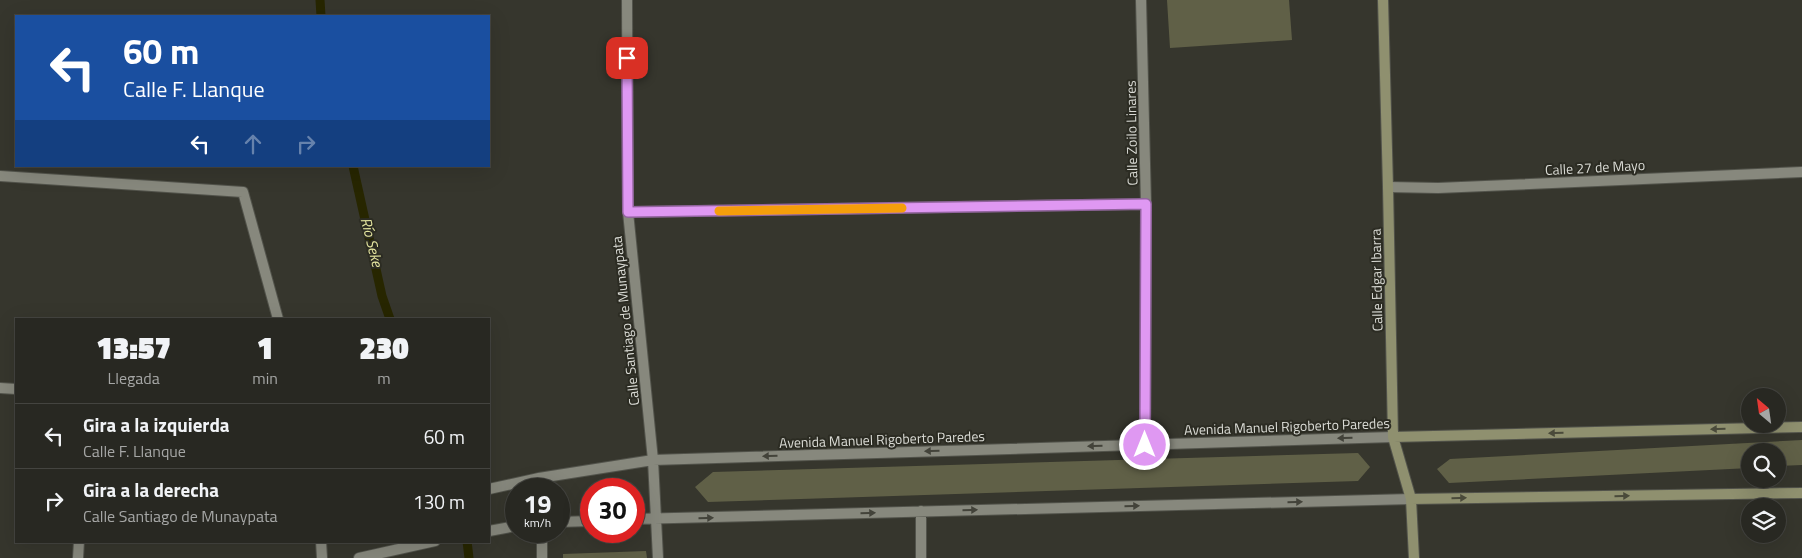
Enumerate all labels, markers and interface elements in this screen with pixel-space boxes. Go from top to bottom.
text: 60 m [123,24,199,78]
icon: left [40,35,105,100]
pin [606,37,648,79]
icon: arrive [613,44,641,72]
text: Calle F. Llanque [123,72,265,106]
street label: Calle Zoilo Linares [1120,80,1142,186]
icon: left [186,130,214,158]
icon: ahead [239,130,267,158]
icon: right [292,130,320,158]
street label: Calle 27 de Mayo [1544,154,1646,180]
water label: Río Seke [355,215,389,270]
street label: Calle Edgar Ibarra [1365,228,1387,332]
street label: Calle Santiago de Munaypata [606,235,644,407]
text: 13:57 [96,325,171,371]
text: 1 [257,325,273,371]
text: 230 [359,325,409,371]
text: Llegada [108,366,160,390]
text: min [252,366,278,390]
text: m [377,366,391,390]
north arrow [1741,388,1786,432]
map controls [1741,388,1786,543]
text: Gira a la izquierda [83,410,230,439]
street label: Avenida Manuel Rigoberto Paredes [1184,412,1390,440]
position arrow [1118,418,1170,470]
icon: left [40,422,68,450]
text: 60 m [424,422,465,451]
street label: Avenida Manuel Rigoberto Paredes [779,425,985,453]
one-way arrow [1710,425,1726,433]
one-way arrow [1548,429,1564,437]
one-way arrow [1336,435,1352,443]
text: Calle F. Llanque [83,439,186,463]
one-way arrow [1086,442,1102,450]
button: search [1741,443,1786,488]
one-way arrow [924,447,940,455]
one-way arrow [762,452,778,460]
text: Gira a la derecha [83,475,219,504]
speed limit sign: 30 [580,478,645,543]
text: 19 [523,485,552,523]
icon: right [40,487,68,515]
text: 130 m [413,487,465,516]
one-way arrow [1614,491,1630,499]
one-way arrow [1452,494,1468,502]
one-way arrow [1287,498,1303,506]
button: layers [1741,498,1786,543]
one-way arrow [1124,502,1140,510]
text: Calle Santiago de Munaypata [83,504,278,528]
one-way arrow [962,506,978,514]
one-way arrow [860,509,876,517]
text: km/h [524,513,551,532]
one-way arrow [698,513,714,521]

